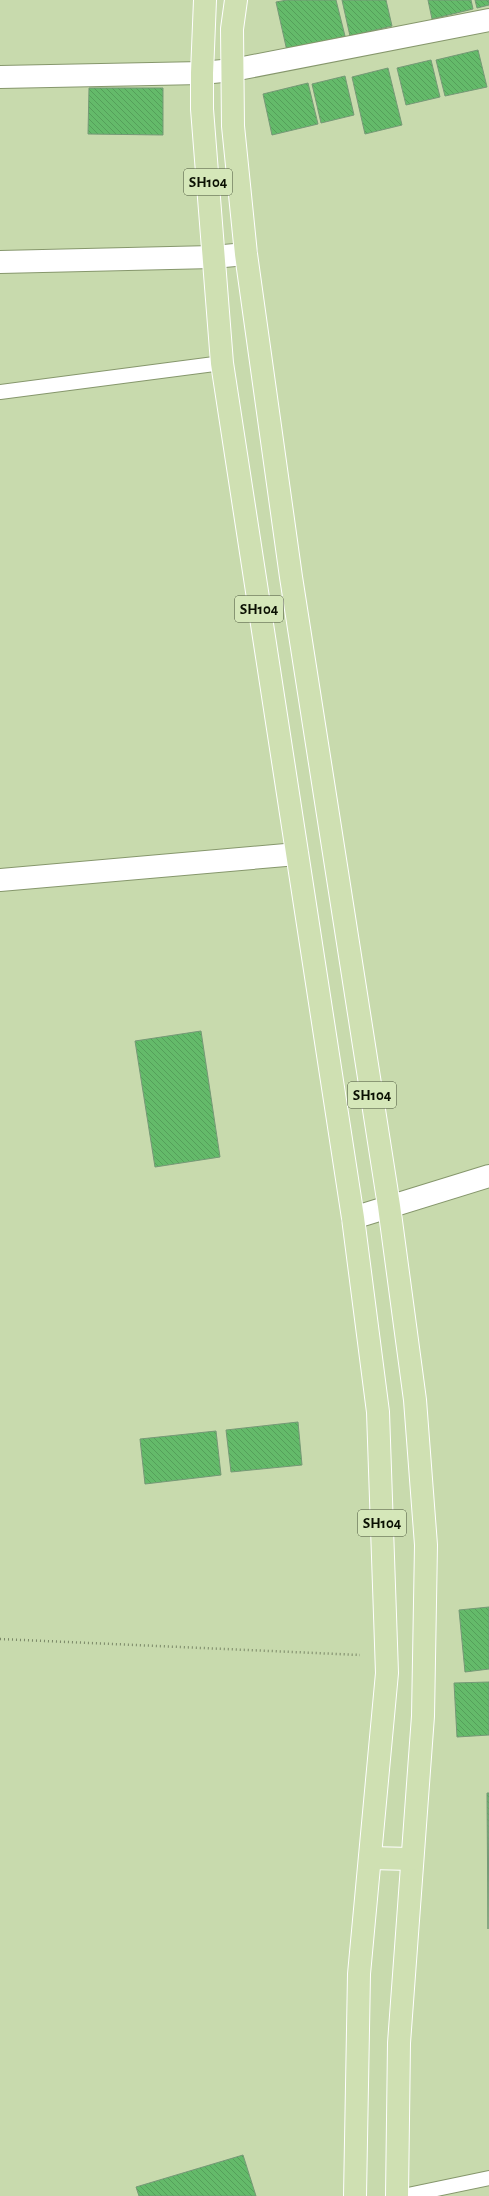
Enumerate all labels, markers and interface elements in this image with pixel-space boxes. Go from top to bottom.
road number: SH104 [184,169,232,195]
road number: SH104 [235,596,283,622]
road number: SH104 [348,1082,396,1108]
road number: SH104 [358,1510,406,1536]

